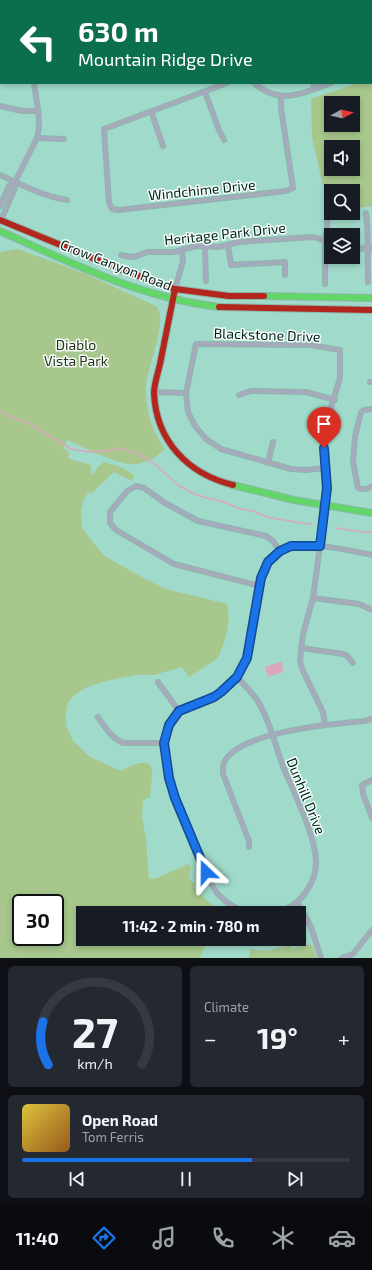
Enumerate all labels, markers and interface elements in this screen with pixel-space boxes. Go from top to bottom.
text: 630 m [78,14,159,48]
icon: left [12,16,64,68]
text: Mountain Ridge Drive [78,48,253,70]
north arrow [324,96,360,132]
map controls [324,96,360,264]
button: sound [324,140,360,176]
street label: Windchime Drive [148,175,256,204]
button: search [324,184,360,220]
street label: Heritage Park Drive [163,219,287,248]
button: layers [324,228,360,264]
street label: Crow Canyon Road [58,235,174,294]
street label: Blackstone Drive [213,324,321,345]
park label: Diablo Vista Park [44,336,108,369]
pin [307,407,341,448]
icon: arrive [313,413,335,435]
street label: Dunhill Drive [283,755,330,837]
position arrow [185,851,227,893]
speed limit sign: 30 [12,894,64,946]
text: 11:42 · 2 min · 780 m [122,917,260,935]
text: Climate [204,999,249,1015]
text: 27 [72,1005,118,1055]
text: 19° [257,1019,298,1055]
text: − [204,1025,217,1051]
text: + [338,1025,350,1051]
text: km/h [77,1054,113,1071]
text: Open Road [82,1111,158,1129]
text: Tom Ferris [82,1129,144,1145]
icon: previous [66,1168,88,1190]
icon: pause [175,1168,197,1190]
icon: next [284,1168,306,1190]
icon: directions [90,1224,118,1252]
icon: music [150,1224,178,1252]
icon: phone [209,1224,237,1252]
icon: climate [269,1224,297,1252]
icon: car [328,1224,356,1252]
text: 11:40 [16,1227,59,1249]

